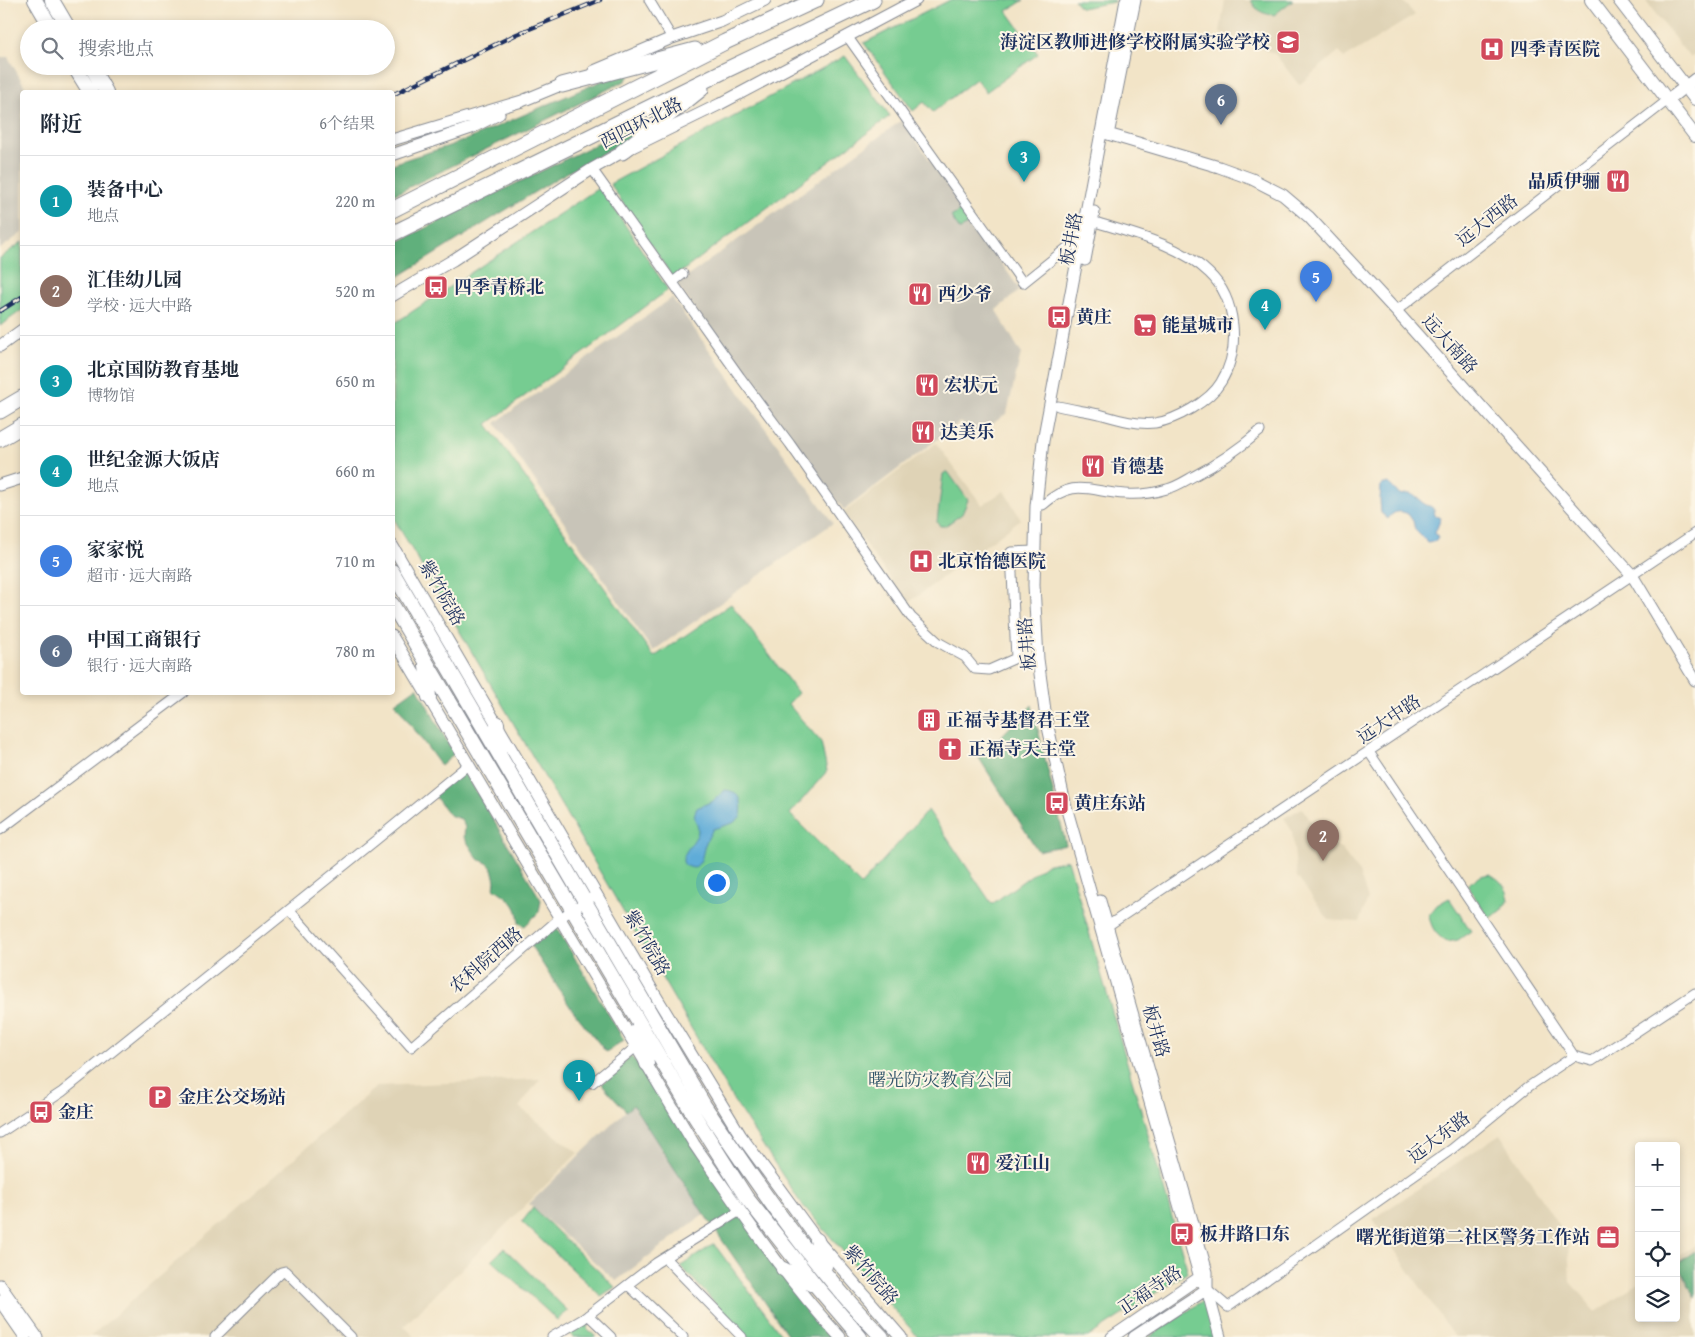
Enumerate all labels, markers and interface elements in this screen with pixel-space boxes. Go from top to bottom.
search box [20,20,395,75]
place label: 海淀区教师进修学校附属实验学校 [1000,28,1270,55]
school or university icon: 海淀区教师进修学校附属实验学校 [1275,29,1301,55]
icon: search [38,34,66,62]
text: 搜索地点 [78,34,154,62]
place label: 四季青医院 [1510,35,1600,62]
hospital icon: 四季青医院 [1479,36,1505,62]
pin: 6 [1205,84,1237,125]
street label: 西四环北路 [595,90,687,155]
text: 附近 [40,108,82,139]
text: 6个结果 [319,111,375,135]
pin: 3 [1008,141,1040,182]
place label: 品质伊骊 [1528,167,1600,194]
restaurant icon: 品质伊骊 [1605,168,1631,194]
text: 装备中心 [87,175,163,203]
street label: 远大西路 [1450,187,1523,252]
text: 1 [52,189,60,213]
text: 220 m [335,189,375,213]
text: 地点 [87,203,119,227]
street label: 板井路 [1052,210,1089,268]
pin: 5 [1300,261,1332,302]
text: 汇佳幼儿园 [87,265,182,293]
place label: 四季青桥北 [454,273,544,300]
bus stop icon: 四季青桥北 [423,274,449,300]
text: 2 [52,279,60,303]
text: 520 m [335,279,375,303]
place label: 西少爷 [938,280,992,307]
restaurant icon: 西少爷 [907,281,933,307]
pin: 4 [1249,289,1281,330]
text: 学校 · 远大中路 [87,293,193,317]
place label: 黄庄 [1076,303,1112,330]
bus stop icon: 黄庄 [1046,304,1072,330]
street label: 远大南路 [1416,308,1484,379]
place label: 能量城市 [1162,311,1234,338]
supermarket icon: 能量城市 [1132,312,1158,338]
text: 北京国防教育基地 [87,355,239,383]
text: 3 [52,369,60,393]
text: 650 m [335,369,375,393]
place label: 宏状元 [944,371,998,398]
restaurant icon: 宏状元 [914,372,940,398]
text: 博物馆 [87,383,135,407]
place label: 达美乐 [940,418,994,445]
restaurant icon: 达美乐 [910,419,936,445]
text: 世纪金源大饭店 [87,445,220,473]
place label: 肯德基 [1110,452,1164,479]
restaurant icon: 肯德基 [1080,453,1106,479]
text: 4 [52,459,60,483]
text: 660 m [335,459,375,483]
text: 地点 [87,473,119,497]
text: 家家悦 [87,535,144,563]
place label: 北京怡德医院 [938,547,1046,574]
hospital icon: 北京怡德医院 [908,548,934,574]
text: 5 [52,549,60,573]
text: 710 m [335,549,375,573]
street label: 紫竹院路 [413,555,472,631]
text: 超市 · 远大南路 [87,563,193,587]
street label: 板井路 [1011,616,1042,672]
text: 中国工商银行 [87,625,201,653]
text: 6 [52,639,60,663]
text: 780 m [335,639,375,663]
text: 银行 · 远大南路 [87,653,193,677]
street label: 远大中路 [1351,687,1426,750]
place label: 正福寺基督君王堂 [946,706,1090,733]
building icon: 正福寺基督君王堂 [916,707,942,733]
place label: 正福寺天主堂 [968,735,1076,762]
church icon: 正福寺天主堂 [937,736,963,762]
place label: 黄庄东站 [1074,789,1146,816]
bus stop icon: 黄庄东站 [1044,790,1070,816]
pin: 2 [1307,820,1339,861]
your location [704,870,730,896]
street label: 紫竹院路 [618,905,677,981]
street label: 农科院西路 [443,920,528,999]
street label: 板井路 [1136,1001,1177,1061]
pin: 1 [563,1060,595,1101]
park label: 曙光防灾教育公园 [868,1066,1012,1093]
place label: 金庄公交场站 [178,1083,286,1110]
parking icon: 金庄公交场站 [147,1084,173,1110]
place label: 金庄 [58,1098,94,1125]
bus stop icon: 金庄 [28,1099,54,1125]
street label: 远大东路 [1402,1104,1476,1169]
map controls [1635,1142,1680,1322]
button: + [1635,1142,1680,1187]
place label: 爱江山 [996,1149,1050,1176]
restaurant icon: 爱江山 [965,1150,991,1176]
button: − [1635,1187,1680,1232]
place label: 板井路口东 [1200,1220,1290,1247]
bus stop icon: 板井路口东 [1169,1221,1195,1247]
place label: 曙光街道第二社区警务工作站 [1356,1223,1590,1250]
office icon: 曙光街道第二社区警务工作站 [1595,1224,1621,1250]
button: locate [1635,1232,1680,1277]
street label: 紫竹院路 [838,1239,905,1311]
street label: 正福寺路 [1112,1258,1187,1321]
button: layers [1635,1277,1680,1322]

